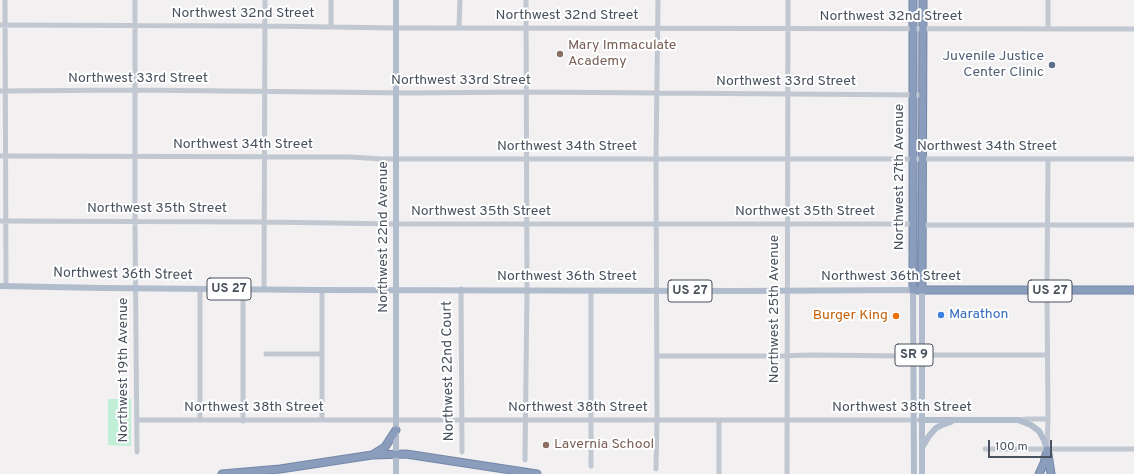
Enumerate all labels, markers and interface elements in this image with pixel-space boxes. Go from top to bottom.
street label: Northwest 32nd Street [172,6,314,22]
street label: Northwest 32nd Street [496,8,638,24]
street label: Northwest 32nd Street [820,9,962,25]
place label: Mary Immaculate Academy [568,38,676,70]
marker: Mary Immaculate Academy [555,49,565,59]
place label: Juvenile Justice Center Clinic [942,49,1044,82]
marker: Juvenile Justice Center Clinic [1047,60,1057,70]
street label: Northwest 33rd Street [68,71,208,87]
street label: Northwest 33rd Street [391,73,531,89]
street label: Northwest 33rd Street [716,74,856,90]
street label: Northwest 27th Avenue [892,104,908,250]
street label: Northwest 34th Street [173,137,313,153]
street label: Northwest 34th Street [497,139,637,155]
street label: Northwest 34th Street [917,139,1057,155]
street label: Northwest 22nd Avenue [376,161,392,313]
street label: Northwest 35th Street [87,201,227,217]
street label: Northwest 35th Street [411,204,551,220]
street label: Northwest 35th Street [735,204,875,220]
street label: Northwest 25th Avenue [767,235,783,383]
street label: Northwest 36th Street [53,265,193,285]
street label: Northwest 36th Street [497,269,637,285]
street label: Northwest 36th Street [821,269,961,285]
road number: US 27 [207,278,251,300]
road number: US 27 [668,280,712,302]
road number: US 27 [1028,280,1072,302]
street label: Northwest 19th Avenue [116,298,132,442]
street label: Northwest 22nd Court [439,301,459,441]
place label: Marathon [949,307,1008,323]
place label: Burger King [813,308,888,324]
marker: Marathon [936,310,946,320]
marker: Burger King [891,311,901,321]
road number: SR 9 [895,344,933,366]
street label: Northwest 38th Street [184,400,324,416]
street label: Northwest 38th Street [508,400,648,416]
street label: Northwest 38th Street [832,400,972,416]
scale bar [990,432,1054,458]
place label: Lavernia School [554,437,654,453]
text: 100 m [995,439,1028,455]
marker: Lavernia School [541,440,551,450]

